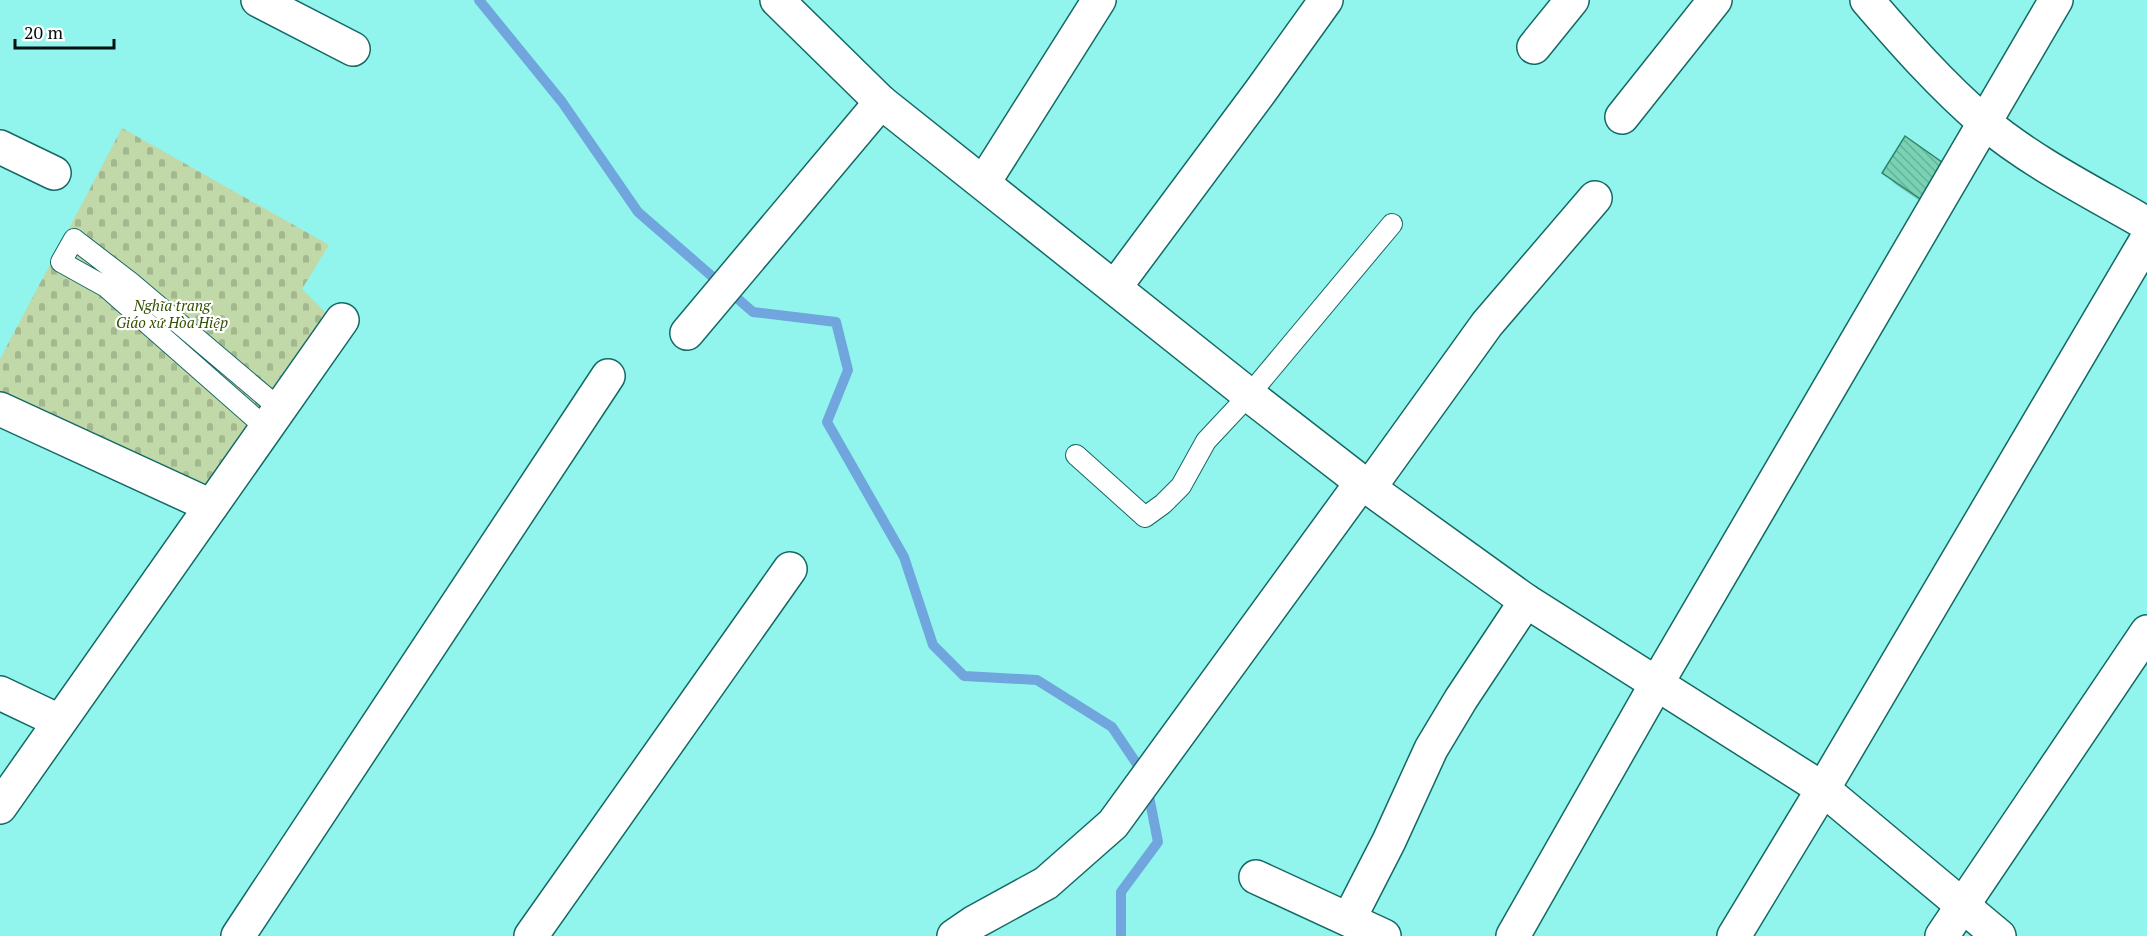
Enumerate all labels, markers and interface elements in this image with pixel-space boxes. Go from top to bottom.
scale bar [15,12,114,50]
text: 20 m [24,20,64,44]
park label: Nghĩa trang Giáo xứ Hòa Hiệp [116,295,228,332]

